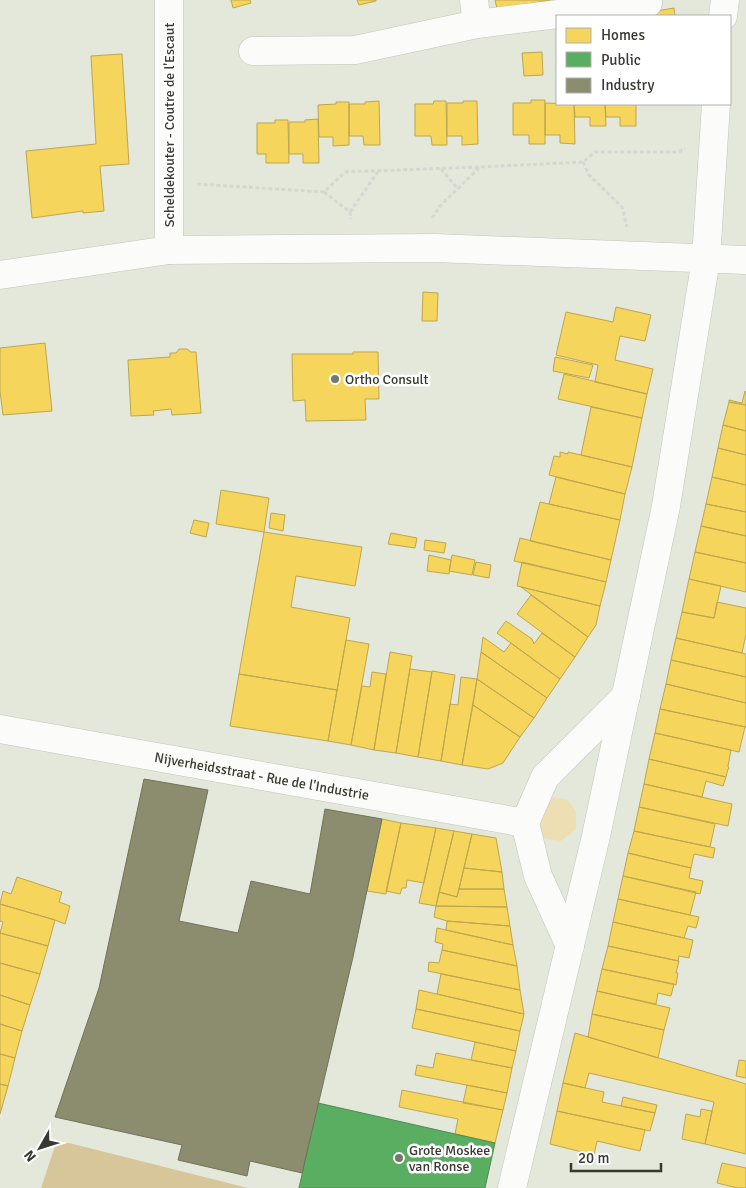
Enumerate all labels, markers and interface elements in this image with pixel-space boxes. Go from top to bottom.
legend [556,15,731,105]
street label: Scheldekouter - Coutre de l'Escaut [161,23,178,227]
text: Homes [601,26,645,44]
text: Public [601,51,641,69]
text: Industry [601,76,654,94]
place label: Ortho Consult [345,371,428,388]
marker: Ortho Consult [329,373,341,385]
street label: Nijverheidsstraat - Rue de l'Industrie [153,749,370,804]
north arrow [15,1123,65,1173]
scale bar [571,1140,661,1172]
place label: Grote Moskee van Ronse [409,1142,490,1175]
text: N [21,1147,40,1165]
text: 20 m [578,1149,609,1167]
marker: Grote Moskee van Ronse [393,1152,405,1164]

